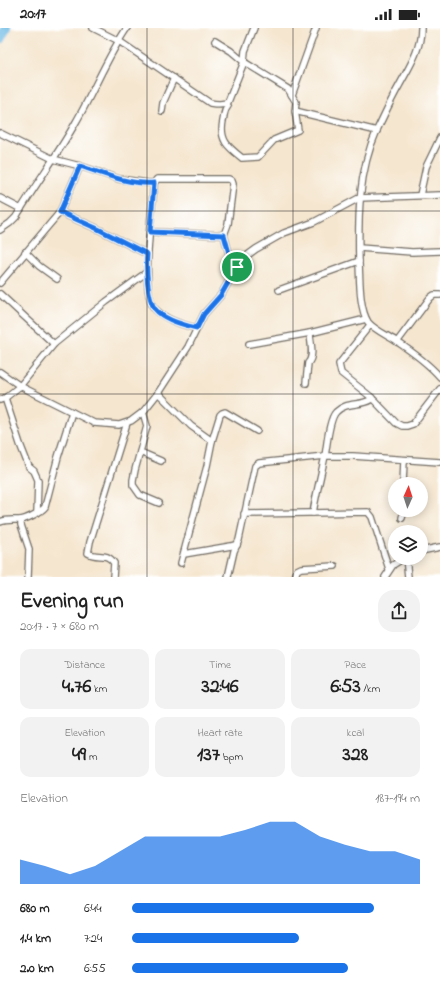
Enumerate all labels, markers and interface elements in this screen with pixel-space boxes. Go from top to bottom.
text: 20:17 [20,3,46,25]
pin [220,250,254,284]
icon: arrive [226,256,248,278]
north arrow [388,477,428,517]
map controls [388,477,428,565]
button: layers [388,525,428,565]
text: Evening run [20,586,124,618]
button: share [378,590,420,632]
text: 20:17 · 7 × 680 m [20,617,99,636]
text: Distance [64,657,105,673]
text: Time [209,657,231,673]
text: Pace [345,657,366,673]
text: 4.76 [62,673,91,702]
text: 32:46 [202,673,238,702]
text: 6:53 [330,673,361,702]
text: km [91,681,107,697]
text: /km [361,681,380,697]
text: Elevation [64,725,105,741]
text: Heart rate [197,725,243,741]
text: kcal [347,725,364,741]
text: 49 [72,741,86,770]
text: 137 [197,741,220,770]
text: 328 [342,741,368,770]
text: m [86,749,97,765]
text: bpm [220,749,243,765]
text: Elevation [20,789,68,808]
text: 187–194 m [375,789,420,808]
text: 680 m [20,899,50,918]
text: 6:44 [84,899,102,918]
text: 1.4 km [20,929,51,948]
text: 7:24 [84,929,102,948]
text: 2.0 km [20,959,54,978]
text: 6:55 [84,959,106,978]

